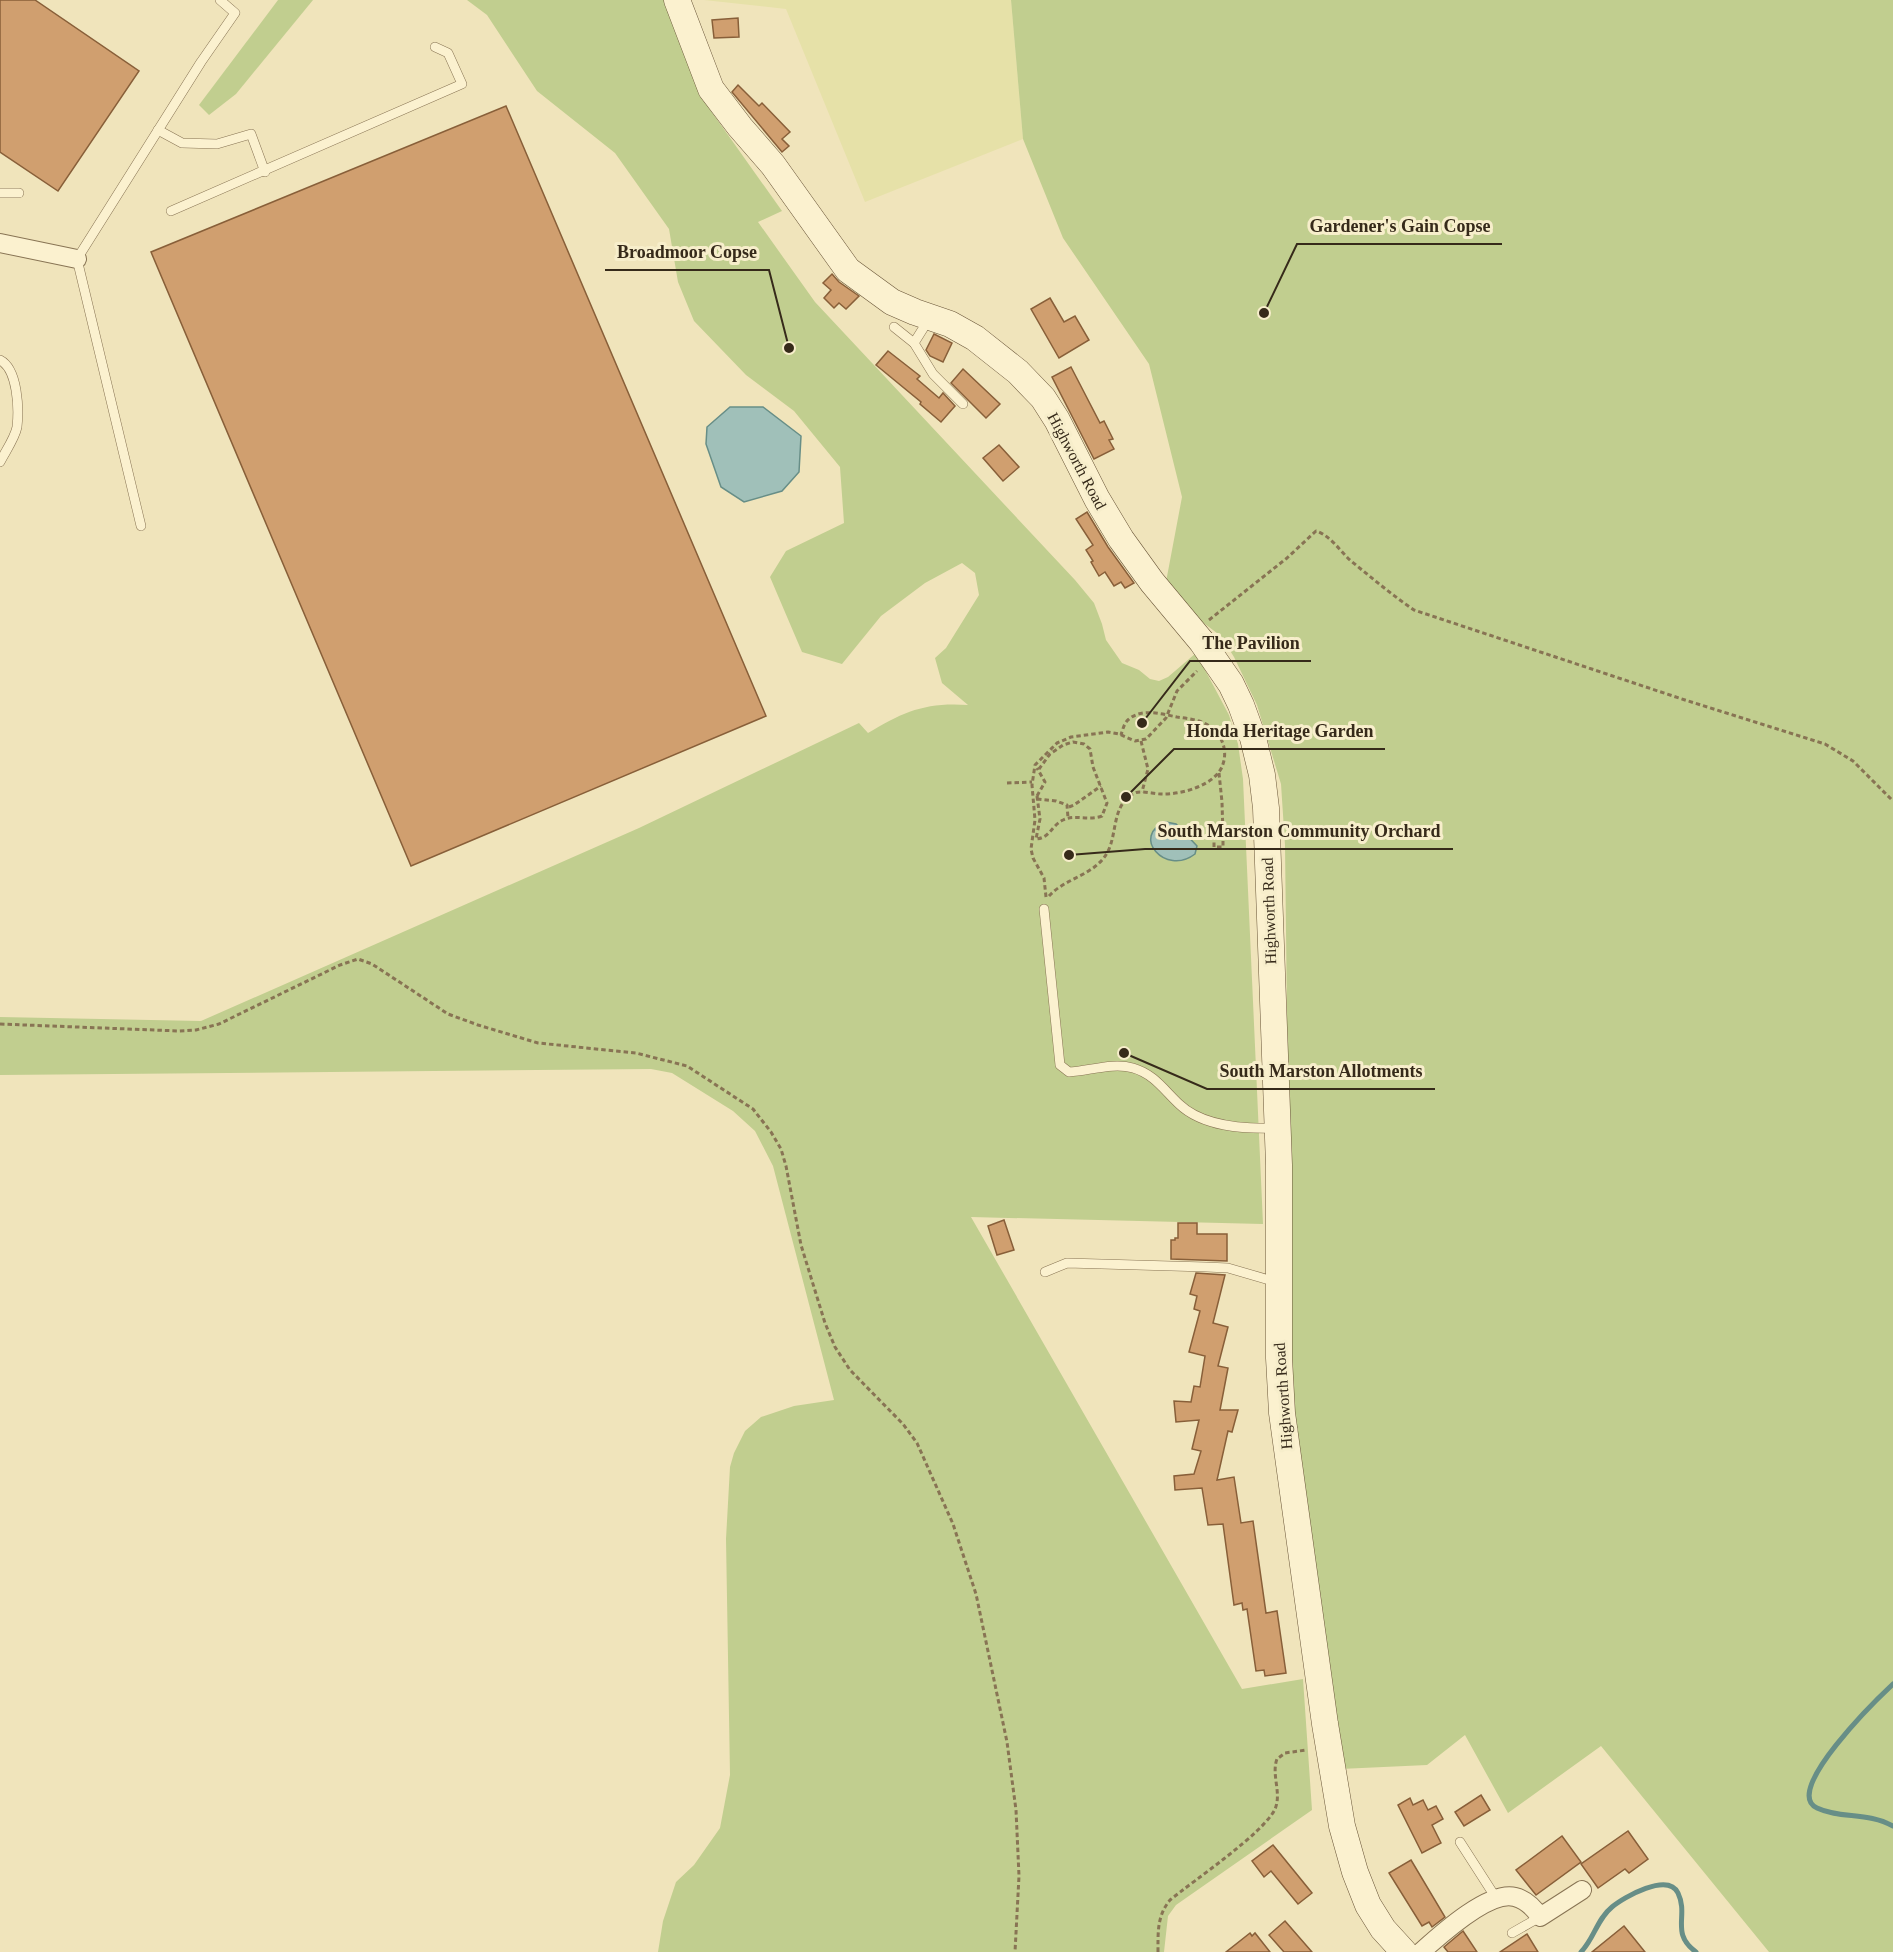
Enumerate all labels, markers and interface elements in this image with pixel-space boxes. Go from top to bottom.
callout: Gardener's Gain Copse [1297,208,1502,244]
text: Gardener's Gain Copse [1309,216,1491,236]
callout: Broadmoor Copse [605,234,769,270]
text: Broadmoor Copse [617,242,757,262]
street label: Highworth Road [1043,410,1110,513]
callout: The Pavilion [1190,625,1311,661]
text: The Pavilion [1202,633,1300,653]
callout: Honda Heritage Garden [1174,713,1385,749]
text: Honda Heritage Garden [1187,721,1374,741]
callout: South Marston Community Orchard [1145,813,1453,849]
text: South Marston Community Orchard [1157,821,1441,841]
street label: Highworth Road [1259,857,1280,965]
callout: South Marston Allotments [1207,1053,1435,1089]
text: South Marston Allotments [1219,1061,1423,1081]
street label: Highworth Road [1271,1342,1296,1450]

